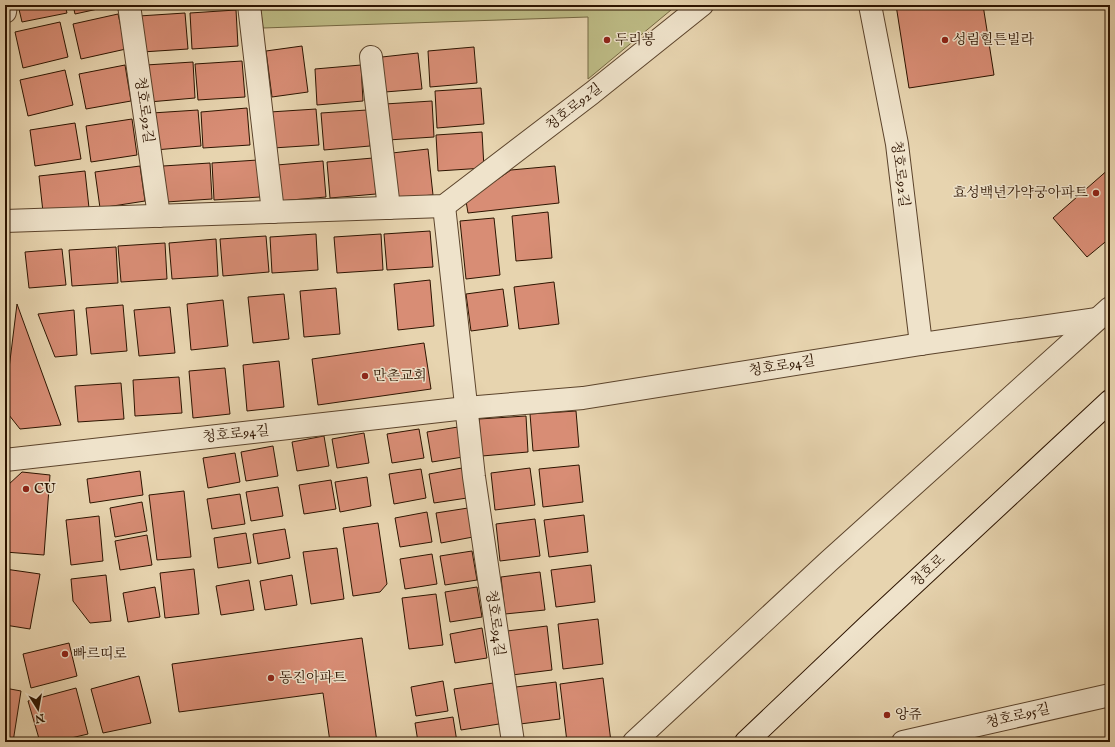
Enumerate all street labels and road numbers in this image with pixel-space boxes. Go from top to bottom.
street label: 청호로92길 [130,76,158,144]
street label: 청호로92길 [542,79,606,135]
street label: 청호로92길 [887,140,913,208]
street label: 청호로94길 [748,352,816,380]
street label: 청호로94길 [202,422,270,446]
street label: 청호로 [907,550,949,591]
street label: 청호로94길 [481,589,509,657]
street label: 청호로95길 [984,700,1052,732]

